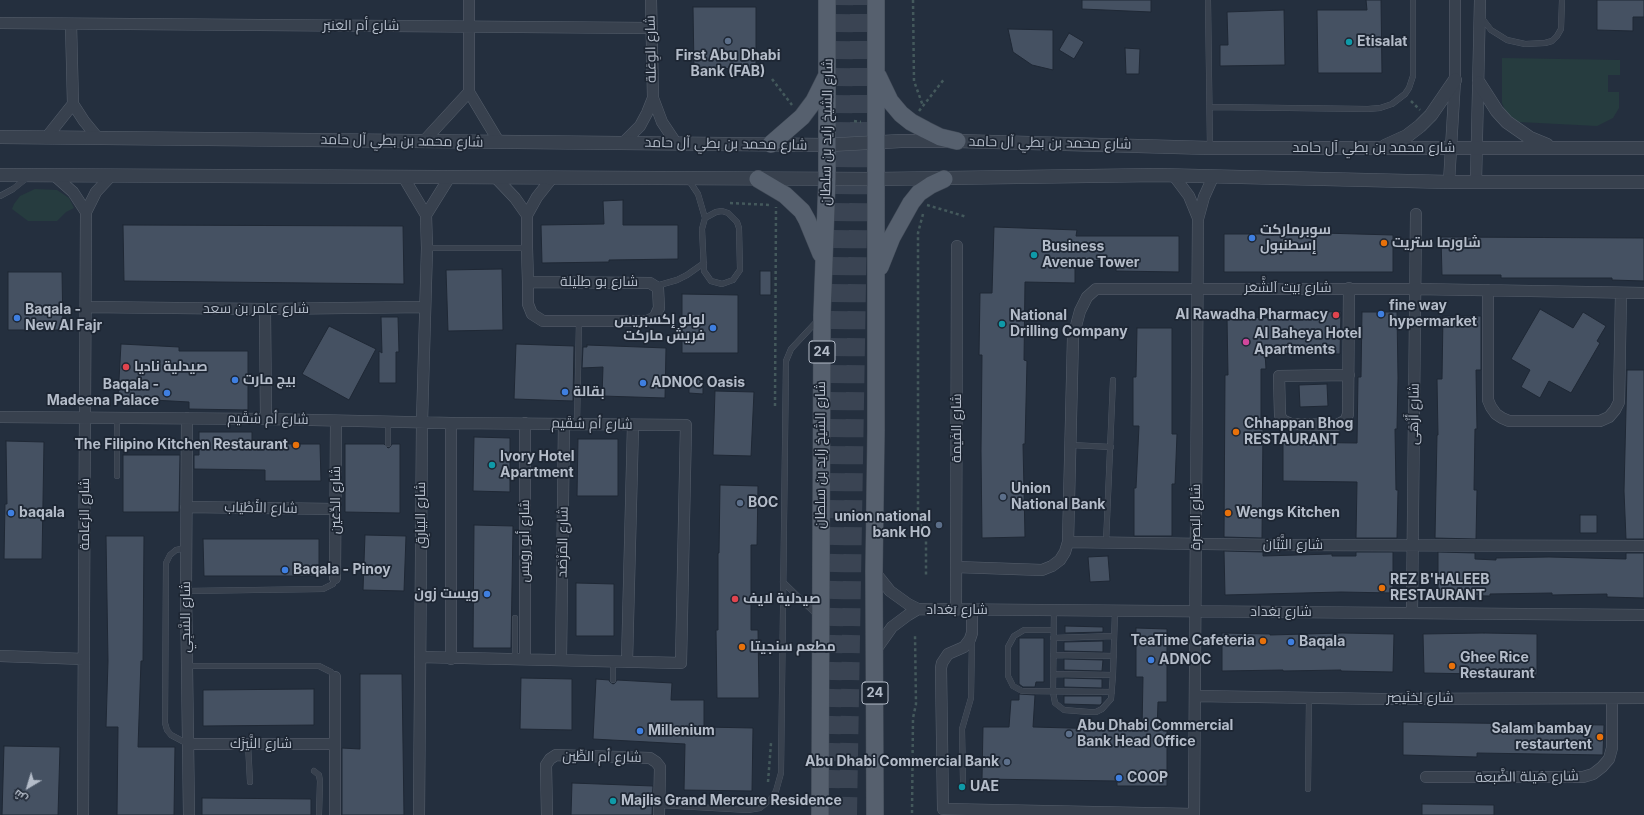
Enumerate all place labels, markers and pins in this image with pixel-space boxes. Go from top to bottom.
place label: Etisalat [1357,34,1407,50]
marker: First Abu Dhabi Bank (FAB) [723,36,733,46]
marker: Etisalat [1344,37,1354,47]
place label: First Abu Dhabi Bank (FAB) [676,48,780,80]
place label: سوبرماركت إسطنبول [1260,222,1331,254]
marker: سوبرماركت إسطنبول [1247,233,1257,243]
place label: شاورما ستريت [1392,235,1481,251]
marker: شاورما ستريت [1379,238,1389,248]
place label: Business Avenue Tower [1042,239,1139,272]
marker: Business Avenue Tower [1029,250,1039,260]
place label: fine way hypermarket [1389,298,1477,330]
place label: Baqala - New Al Fajr [25,302,102,334]
place label: Al Rawadha Pharmacy [1175,307,1328,323]
place label: National Drilling Company [1010,308,1128,340]
marker: fine way hypermarket [1376,309,1386,319]
marker: Al Rawadha Pharmacy [1331,310,1341,320]
place label: لولو إكسبريس فريش ماركت [614,312,705,344]
marker: Baqala - New Al Fajr [12,313,22,323]
marker: National Drilling Company [997,319,1007,329]
marker: لولو إكسبريس فريش ماركت [708,323,718,333]
place label: Al Baheya Hotel Apartments [1254,326,1362,358]
marker: Al Baheya Hotel Apartments [1241,337,1251,347]
place label: صيدلية ناديا [134,359,208,375]
marker: صيدلية ناديا [121,362,131,372]
place label: بيج مارت [243,372,296,388]
marker: بيج مارت [230,375,240,385]
place label: ADNOC Oasis [651,375,745,391]
place label: Baqala - Madeena Palace [47,377,159,410]
marker: ADNOC Oasis [638,378,648,388]
place label: بقالة [573,384,604,400]
marker: بقالة [560,387,570,397]
marker: Baqala - Madeena Palace [162,388,172,398]
place label: Chhappan Bhog RESTAURANT [1244,416,1353,448]
marker: Chhappan Bhog RESTAURANT [1231,427,1241,437]
place label: The Filipino Kitchen Restaurant [74,437,288,453]
marker: The Filipino Kitchen Restaurant [291,440,301,450]
place label: Ivory Hotel Apartment [500,449,575,482]
marker: Ivory Hotel Apartment [487,460,497,470]
place label: Union National Bank [1011,481,1105,514]
marker: Union National Bank [998,492,1008,502]
place label: BOC [748,495,778,511]
marker: BOC [735,498,745,508]
place label: baqala [19,505,65,521]
place label: Wengs Kitchen [1236,505,1340,521]
marker: baqala [6,508,16,518]
marker: Wengs Kitchen [1223,508,1233,518]
place label: union national bank HO [834,509,931,542]
marker: union national bank HO [934,520,944,530]
place label: Baqala - Pinoy [293,562,391,578]
marker: Baqala - Pinoy [280,565,290,575]
place label: REZ B'HALEEB RESTAURANT [1390,572,1489,604]
marker: REZ B'HALEEB RESTAURANT [1377,583,1387,593]
place label: ويست زون [414,586,479,602]
marker: ويست زون [482,589,492,599]
place label: صيدلية لايف [743,591,821,607]
marker: صيدلية لايف [730,594,740,604]
place label: TeaTime Cafeteria [1130,633,1255,649]
place label: Baqala [1299,634,1345,650]
marker: TeaTime Cafeteria [1258,636,1268,646]
marker: Baqala [1286,637,1296,647]
place label: مطعم سنجيتا [750,639,836,655]
marker: مطعم سنجيتا [737,642,747,652]
place label: Ghee Rice Restaurant [1460,650,1535,682]
place label: ADNOC [1159,652,1211,668]
marker: ADNOC [1146,655,1156,665]
marker: Ghee Rice Restaurant [1447,661,1457,671]
place label: Abu Dhabi Commercial Bank Head Office [1077,718,1233,750]
place label: Salam bambay restaurtent [1492,721,1592,754]
place label: Millenium [648,723,715,739]
marker: Millenium [635,726,645,736]
marker: Abu Dhabi Commercial Bank Head Office [1064,729,1074,739]
marker: Salam bambay restaurtent [1595,732,1605,742]
place label: Abu Dhabi Commercial Bank [805,754,999,770]
marker: Abu Dhabi Commercial Bank [1002,757,1012,767]
place label: COOP [1127,770,1168,786]
marker: COOP [1114,773,1124,783]
place label: UAE [970,779,999,795]
marker: UAE [957,782,967,792]
place label: Majlis Grand Mercure Residence [621,793,842,809]
marker: Majlis Grand Mercure Residence [608,796,618,806]

